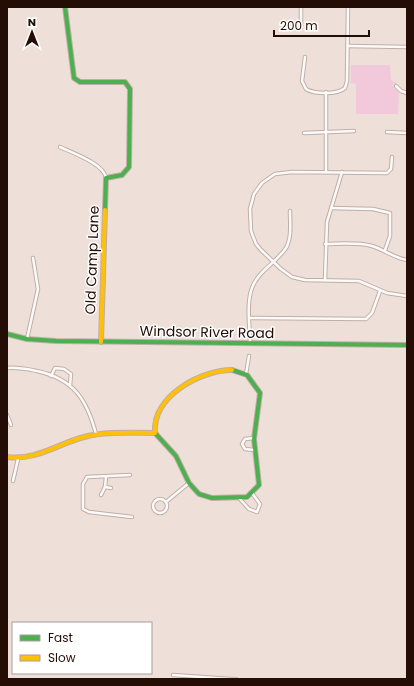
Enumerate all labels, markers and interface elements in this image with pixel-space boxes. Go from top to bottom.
north arrow [12,12,52,52]
scale bar [274,12,369,38]
text: N [28,14,36,30]
text: 200 m [280,17,318,34]
street label: Old Camp Lane [80,205,104,315]
street label: Windsor River Road [140,321,274,343]
legend [12,622,152,674]
text: Fast [48,629,73,646]
text: Slow [48,649,76,666]

